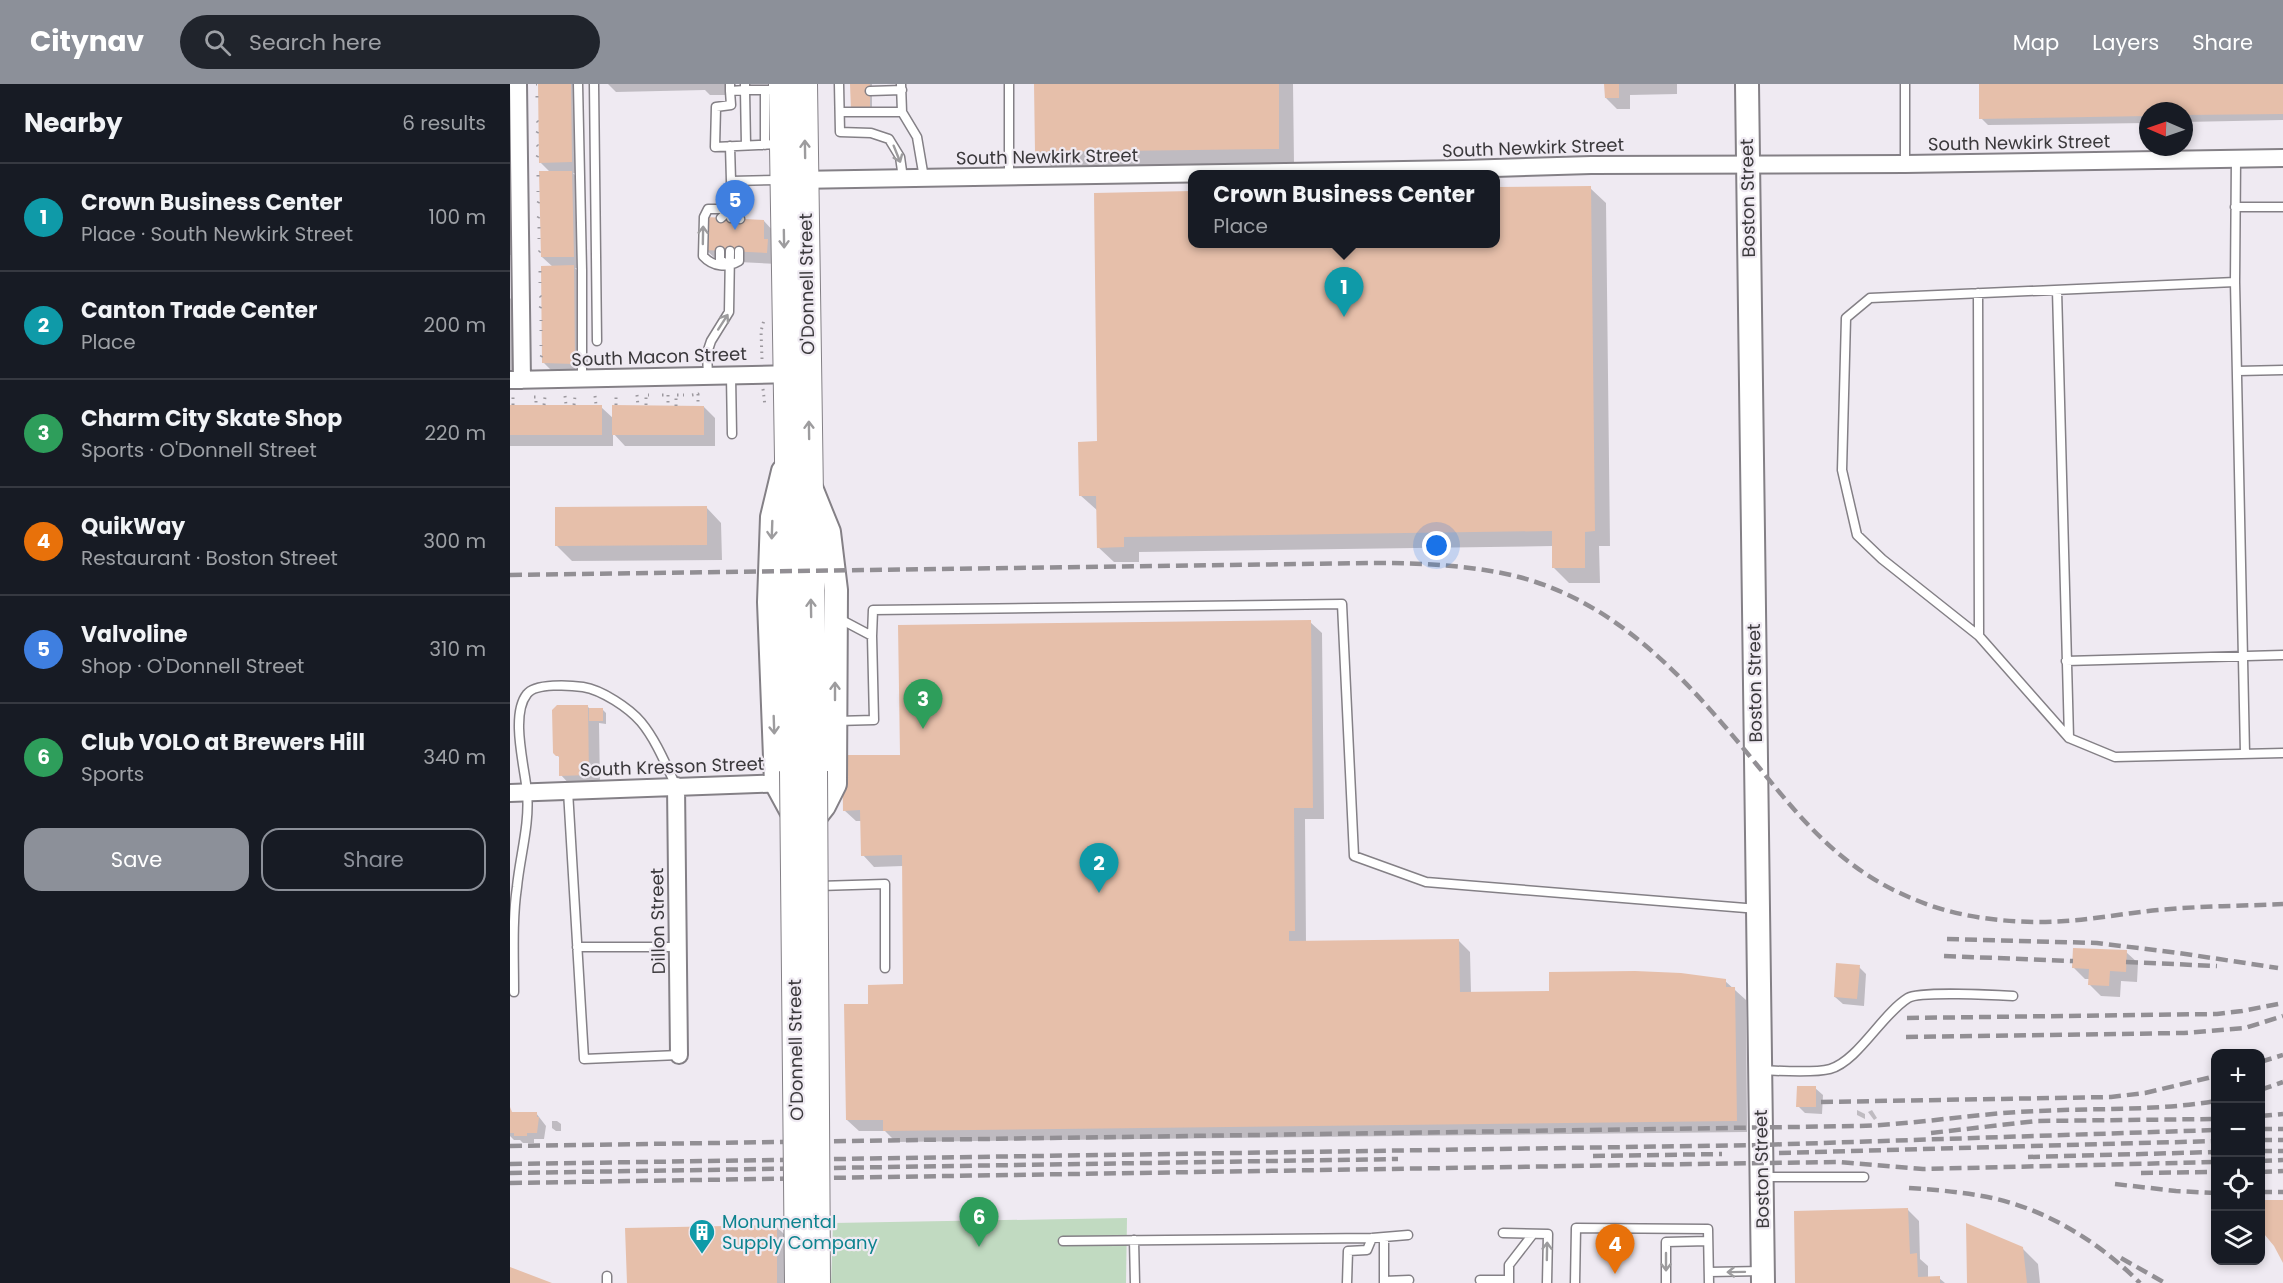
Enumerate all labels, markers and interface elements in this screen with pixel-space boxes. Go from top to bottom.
search box [180,15,600,69]
text: Citynav [30,22,144,61]
icon: search [201,26,234,59]
text: Search here [249,27,382,58]
text: Map [2013,28,2059,57]
text: Layers [2092,28,2159,57]
text: Share [2192,28,2253,57]
north arrow [2139,102,2193,156]
text: Nearby [24,105,122,141]
text: 6 results [402,109,486,137]
street label: South Newkirk Street [1928,128,2110,157]
street label: South Newkirk Street [1441,132,1624,163]
street label: Boston Street [1734,138,1761,258]
one-way arrow [799,139,811,159]
street label: South Newkirk Street [956,142,1138,171]
one-way arrow [892,145,903,163]
popup [1188,170,1500,248]
text: Crown Business Center [1213,179,1475,210]
pin: 5 [716,180,754,230]
text: Crown Business Center [81,187,342,218]
text: 1 [40,203,47,231]
text: 100 m [429,203,486,231]
text: Place [1213,212,1268,240]
street label: O'Donnell Street [793,213,820,355]
text: Place · South Newkirk Street [81,220,353,248]
one-way arrow [698,225,709,245]
one-way arrow [778,228,790,248]
pin: 1 [1324,268,1364,317]
text: Canton Trade Center [81,295,318,326]
text: 2 [38,311,49,339]
text: 200 m [423,311,486,339]
one-way arrow [717,314,729,331]
text: Place [81,328,136,356]
street label: South Macon Street [571,341,747,372]
text: Charm City Skate Shop [81,403,342,434]
text: 3 [37,419,50,447]
text: 220 m [425,419,486,447]
one-way arrow [803,420,815,440]
text: Sports · O'Donnell Street [81,436,317,464]
text: QuikWay [81,511,185,542]
one-way arrow [766,520,777,540]
text: 4 [37,527,50,555]
text: 300 m [423,527,486,555]
your location [1422,531,1451,560]
text: Restaurant · Boston Street [81,544,338,572]
one-way arrow [805,598,817,618]
text: Valvoline [81,619,188,650]
street label: Boston Street [1741,623,1768,743]
text: 5 [37,635,50,663]
text: 310 m [429,635,486,663]
text: Shop · O'Donnell Street [81,652,304,680]
pin: 3 [904,680,942,729]
one-way arrow [830,681,841,701]
one-way arrow [768,715,780,735]
text: Club VOLO at Brewers Hill [81,727,365,758]
text: 6 [37,743,50,771]
text: 340 m [423,743,486,771]
street label: South Kresson Street [579,751,765,782]
text: Sports [81,760,144,788]
button: Save [24,828,249,891]
button: Share [261,828,486,891]
pin: 2 [1080,844,1118,893]
street label: Dillon Street [644,868,671,975]
street label: O'Donnell Street [782,979,809,1121]
map controls [2211,1049,2265,1265]
button: + [2211,1049,2265,1103]
button: − [2211,1103,2265,1157]
street label: Boston Street [1748,1109,1775,1229]
button: locate [2211,1157,2265,1211]
pin: 6 [960,1198,998,1247]
place label: Monumental Supply Company [722,1209,878,1255]
button: layers [2211,1211,2265,1265]
building icon: Monumental Supply Company [687,1217,717,1255]
pin: 4 [1596,1224,1634,1274]
one-way arrow [1541,1242,1553,1262]
one-way arrow [1660,1252,1672,1272]
one-way arrow [1726,1266,1746,1278]

